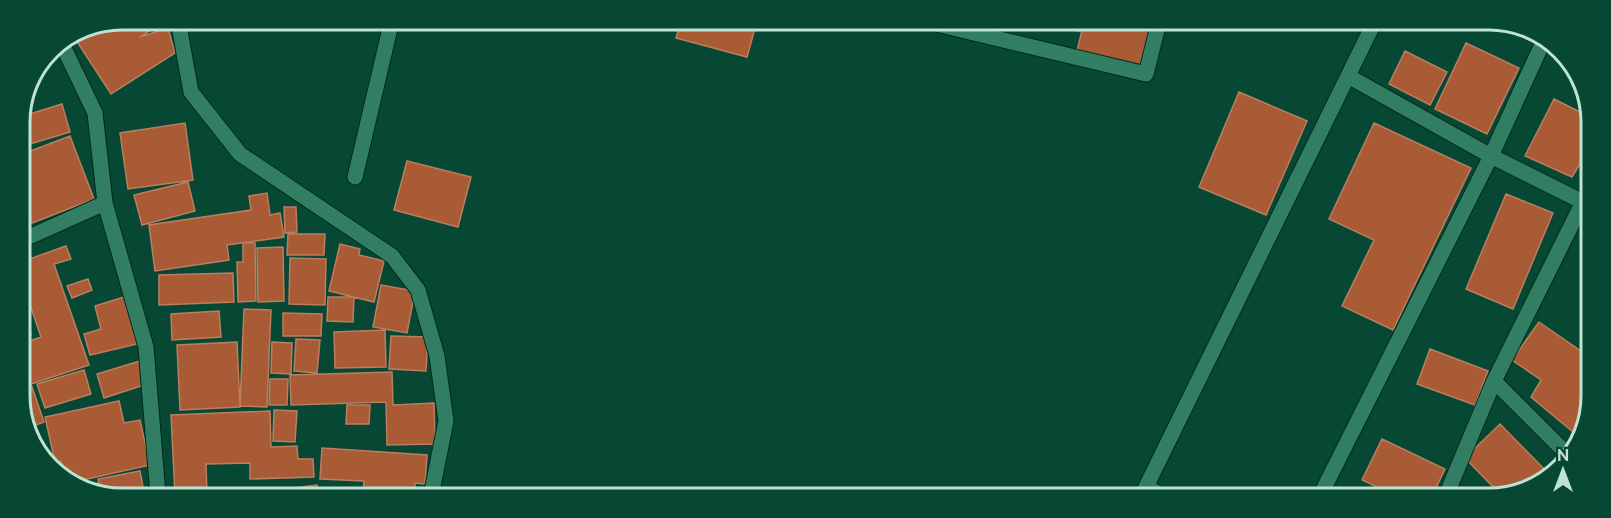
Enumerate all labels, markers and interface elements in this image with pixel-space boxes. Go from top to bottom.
north arrow [1533,440,1593,500]
text: N [1557,446,1569,465]

